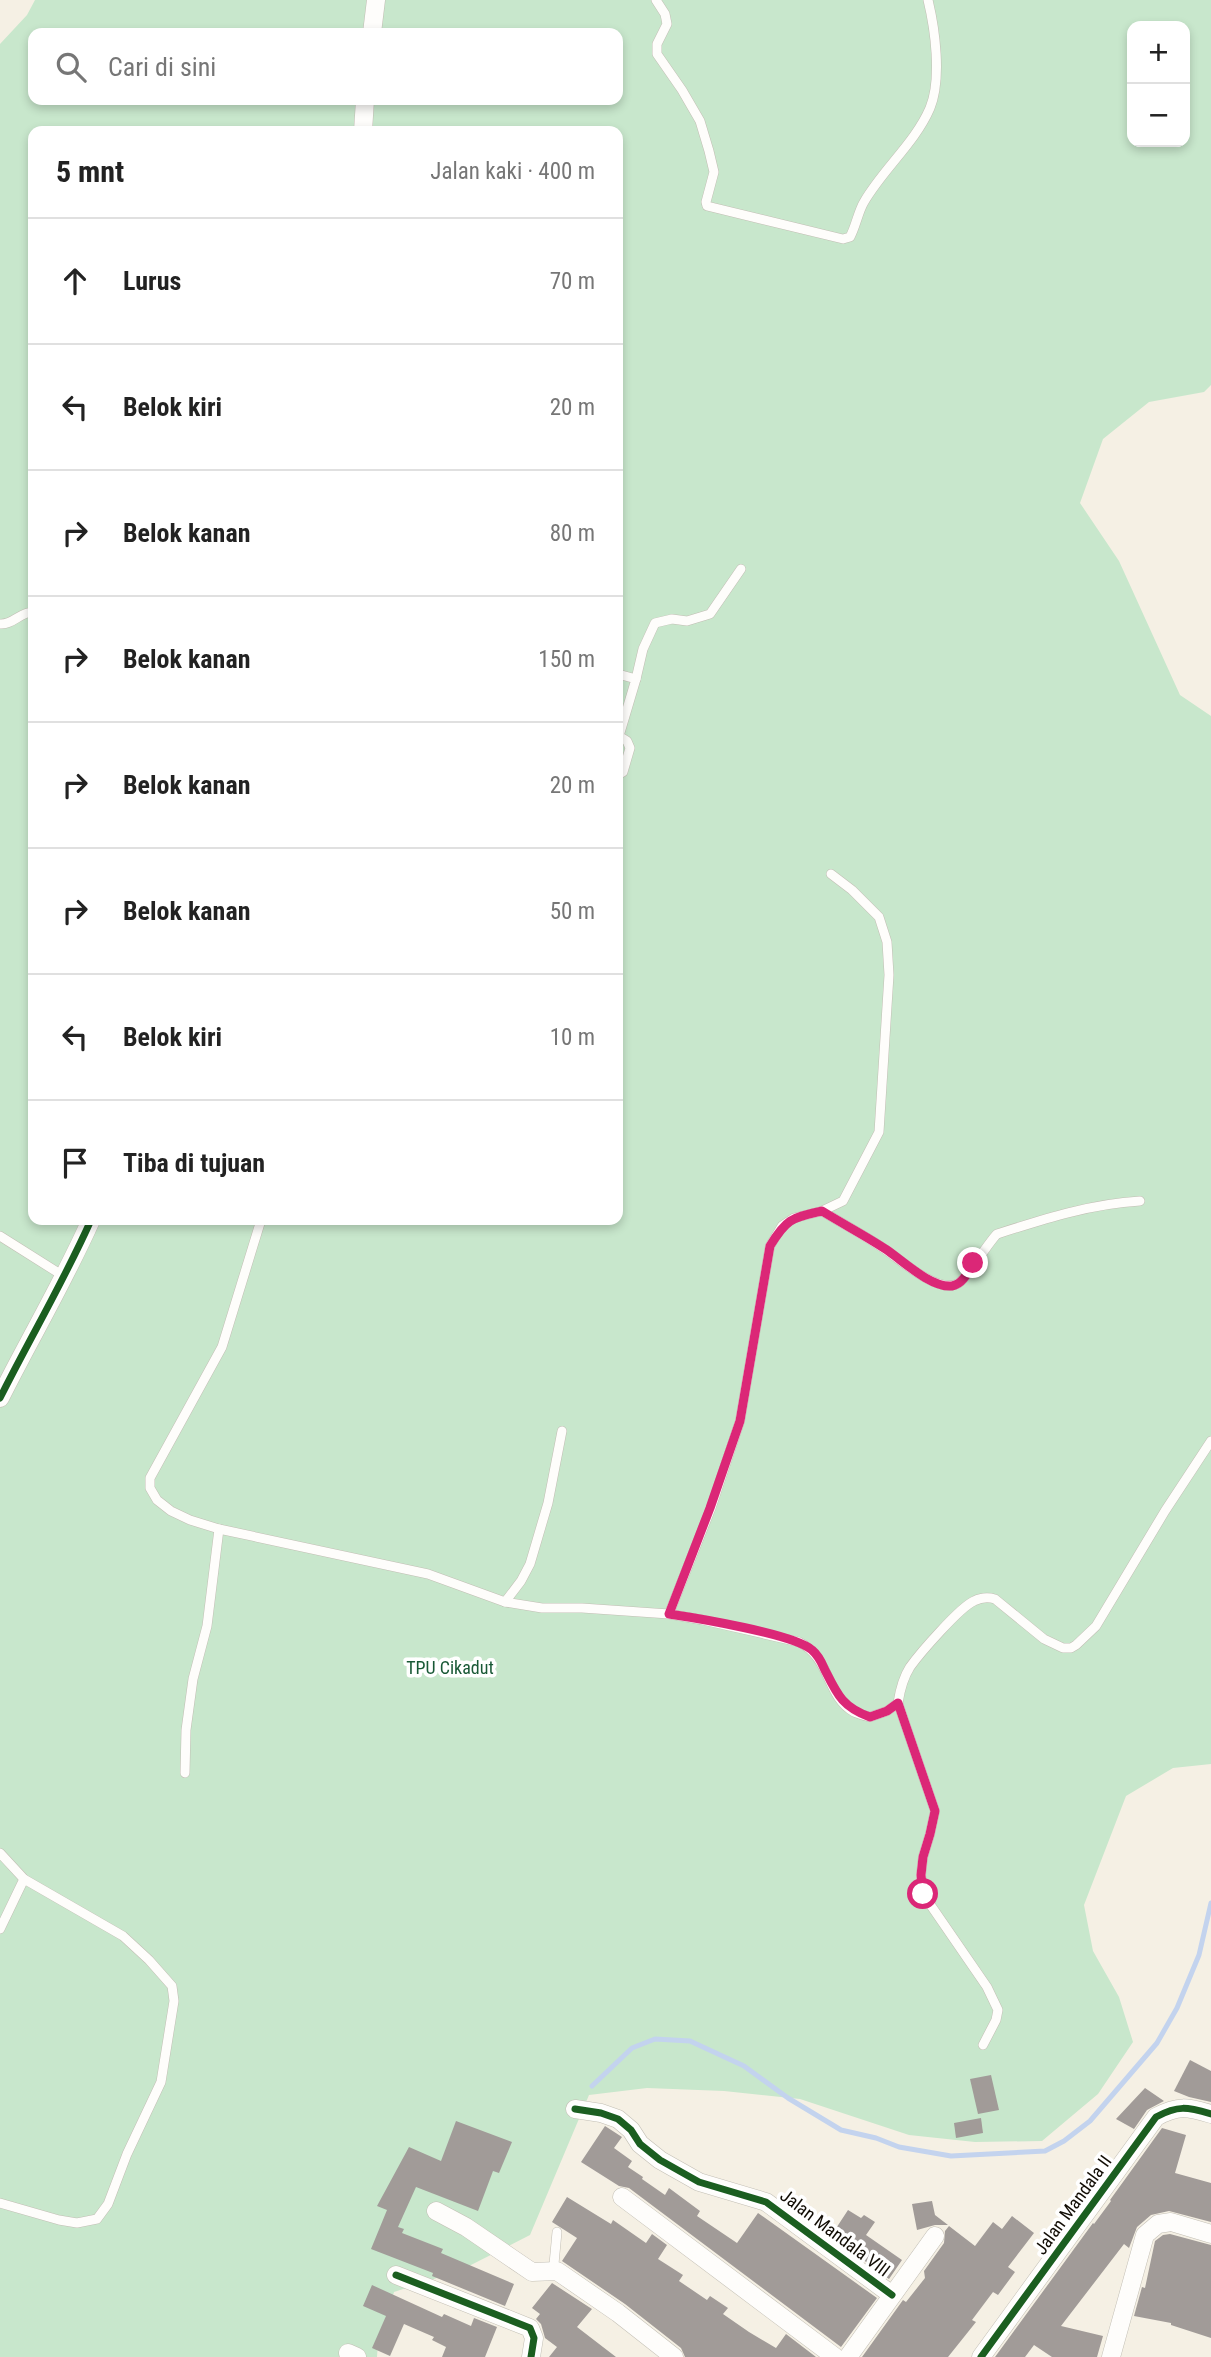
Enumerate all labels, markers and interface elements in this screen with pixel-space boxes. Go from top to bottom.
map controls [1127,21,1190,147]
button: + [1127,21,1190,84]
search box [28,28,623,105]
icon: search [52,48,90,86]
text: Cari di sini [108,52,216,82]
button: − [1127,84,1190,147]
text: 5 mnt [56,154,124,189]
text: Jalan kaki · 400 m [430,158,595,185]
icon: ahead [56,262,94,300]
text: Lurus [123,266,181,296]
text: 70 m [550,268,595,295]
icon: left [56,388,94,426]
text: Belok kiri [123,392,222,422]
text: 20 m [550,394,595,421]
icon: right [56,514,94,552]
text: Belok kanan [123,518,250,548]
text: 80 m [550,520,595,547]
icon: right [56,640,94,678]
text: Belok kanan [123,644,250,674]
text: 150 m [538,646,595,673]
icon: right [56,766,94,804]
text: Belok kanan [123,770,250,800]
text: 20 m [550,772,595,799]
icon: right [56,892,94,930]
text: Belok kanan [123,896,250,926]
text: 50 m [550,898,595,925]
icon: left [56,1018,94,1056]
text: Belok kiri [123,1022,222,1052]
text: 10 m [550,1024,595,1051]
icon: arrive [56,1144,94,1182]
text: Tiba di tujuan [123,1148,265,1178]
route end [957,1247,988,1278]
park label: TPU Cikadut [406,1657,494,1678]
route start [907,1878,938,1909]
street label: Jalan Mandala II [1030,2151,1116,2258]
street label: Jalan Mandala VIII [776,2185,894,2281]

